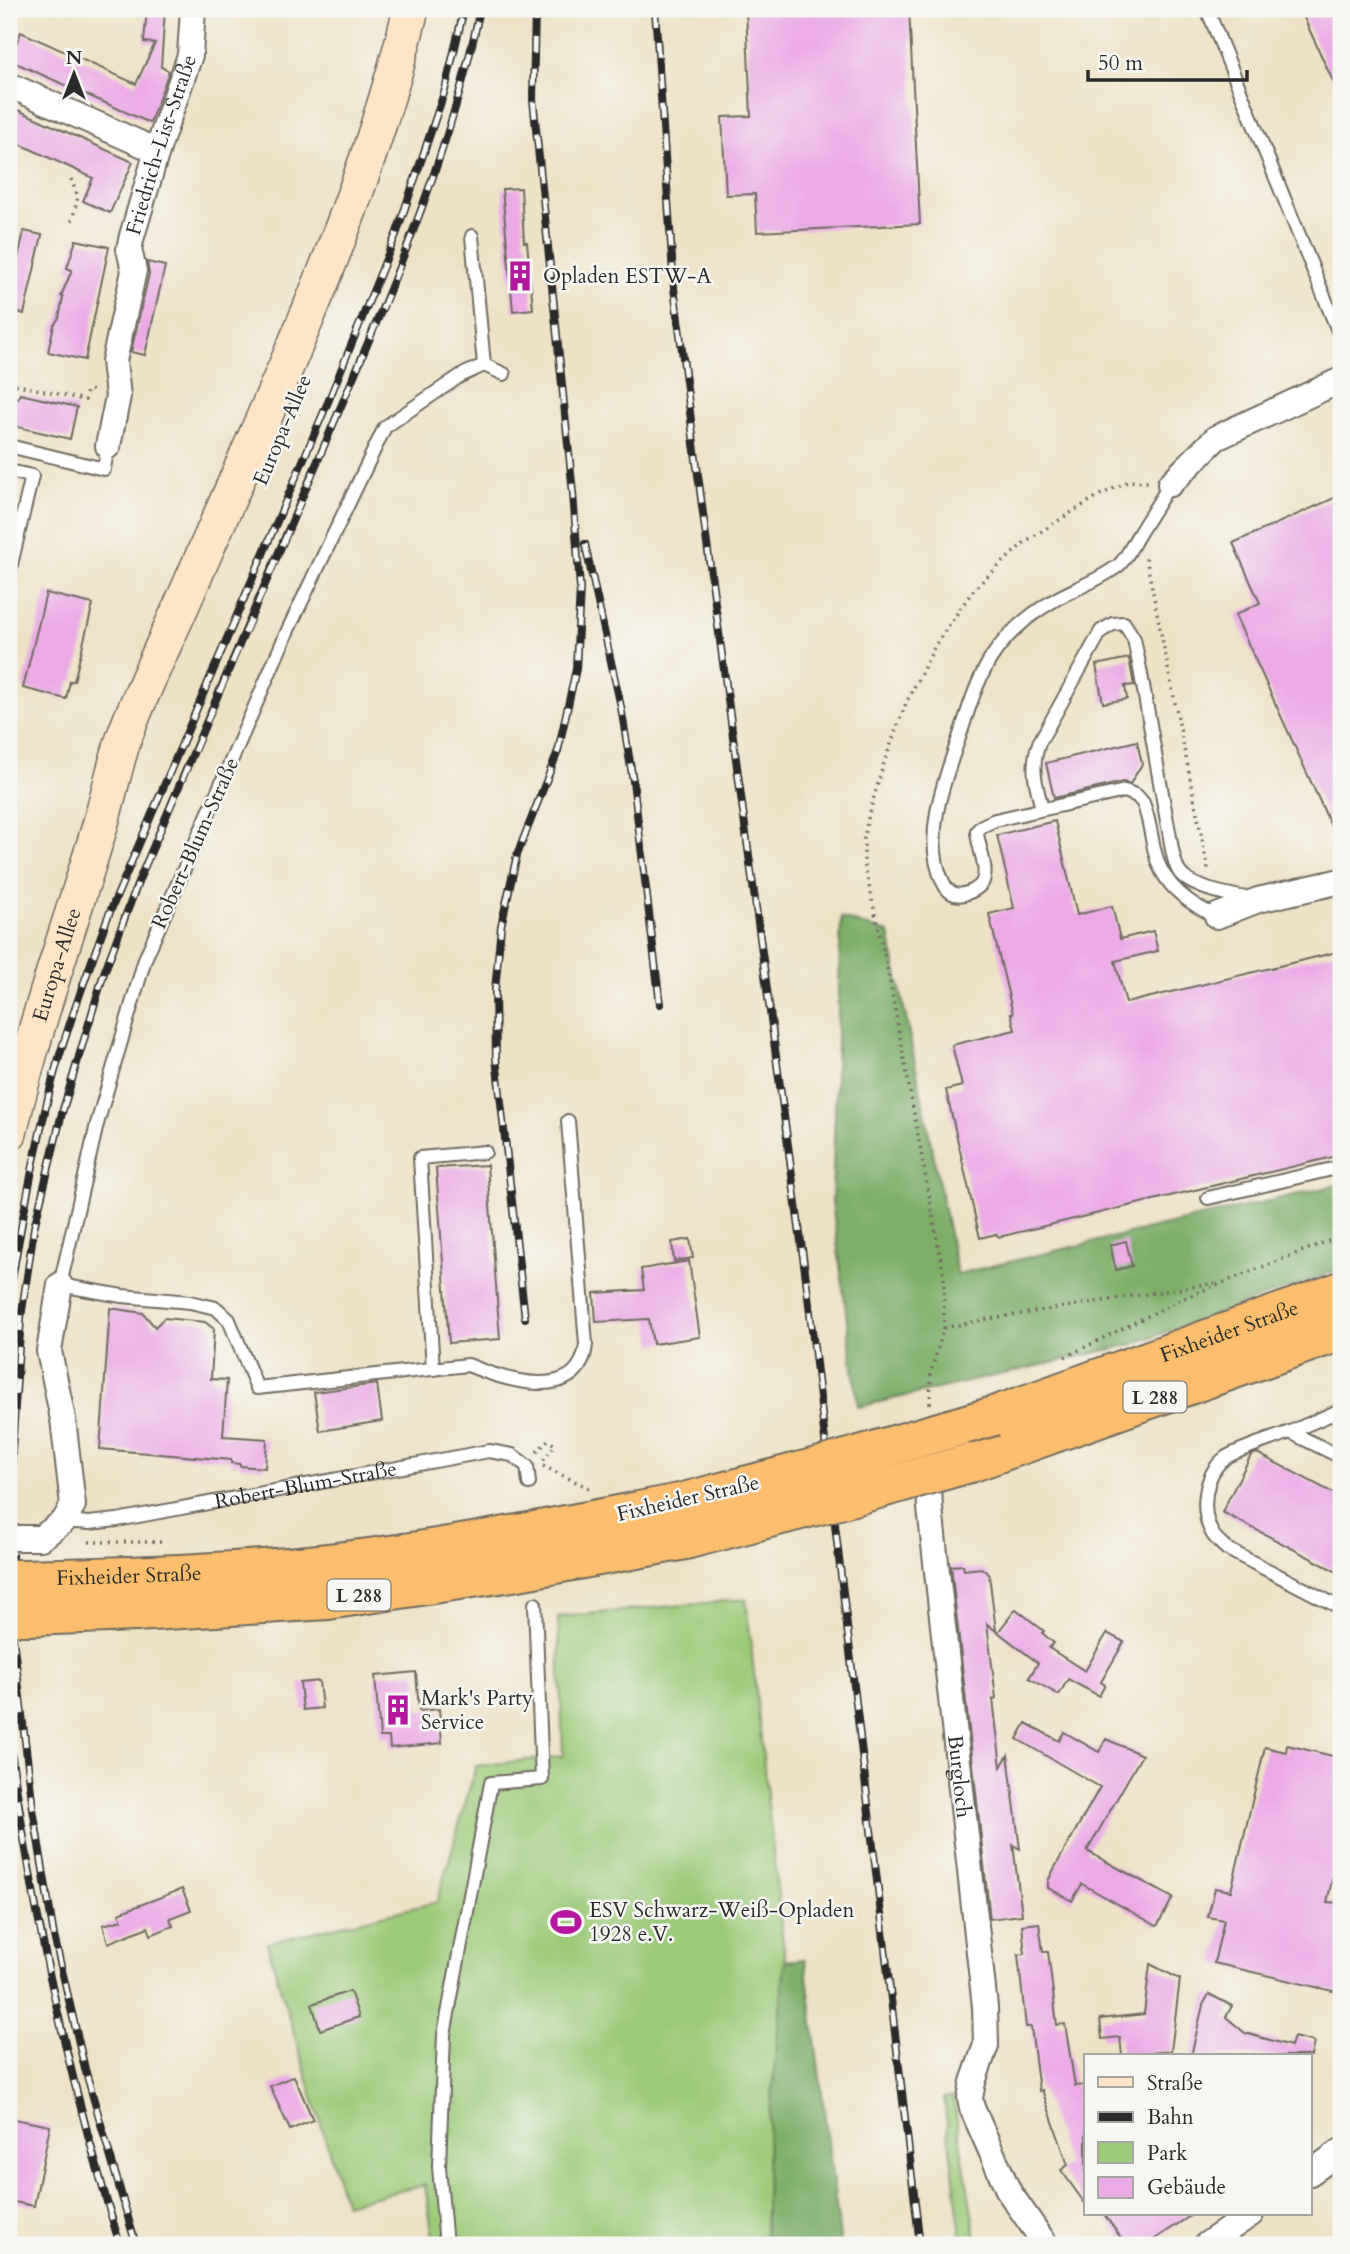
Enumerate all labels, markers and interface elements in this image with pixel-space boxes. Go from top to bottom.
north arrow [38,38,108,108]
scale bar [1088,38,1247,82]
text: N [66,45,83,71]
text: 50 m [1098,49,1143,78]
street label: Friedrich-List-Straße [119,51,204,239]
building icon: Opladen ESTW-A [503,259,537,293]
place label: Opladen ESTW-A [543,262,711,291]
street label: Europa-Allee [246,370,319,490]
street label: Robert-Blum-Straße [145,753,246,933]
street label: Europa-Allee [26,904,88,1025]
street label: Fixheider Straße [1156,1293,1303,1370]
road number: L 288 [1124,1382,1186,1413]
street label: Robert-Blum-Straße [212,1454,399,1517]
street label: Fixheider Straße [614,1468,762,1529]
street label: Fixheider Straße [56,1559,202,1593]
road number: L 288 [328,1580,390,1610]
place label: Mark's Party Service [421,1684,533,1737]
building icon: Mark's Party Service [381,1693,415,1727]
street label: Burgloch [940,1734,978,1820]
place label: ESV Schwarz-Weiß-Opladen 1928 e.V. [589,1896,854,1949]
sports icon: ESV Schwarz-Weiß-Opladen 1928 e.V. [549,1905,583,1939]
legend [1084,2054,1312,2216]
text: Straße [1147,2069,1203,2098]
text: Bahn [1147,2103,1194,2132]
text: Park [1147,2139,1188,2168]
text: Gebäude [1147,2173,1226,2202]

